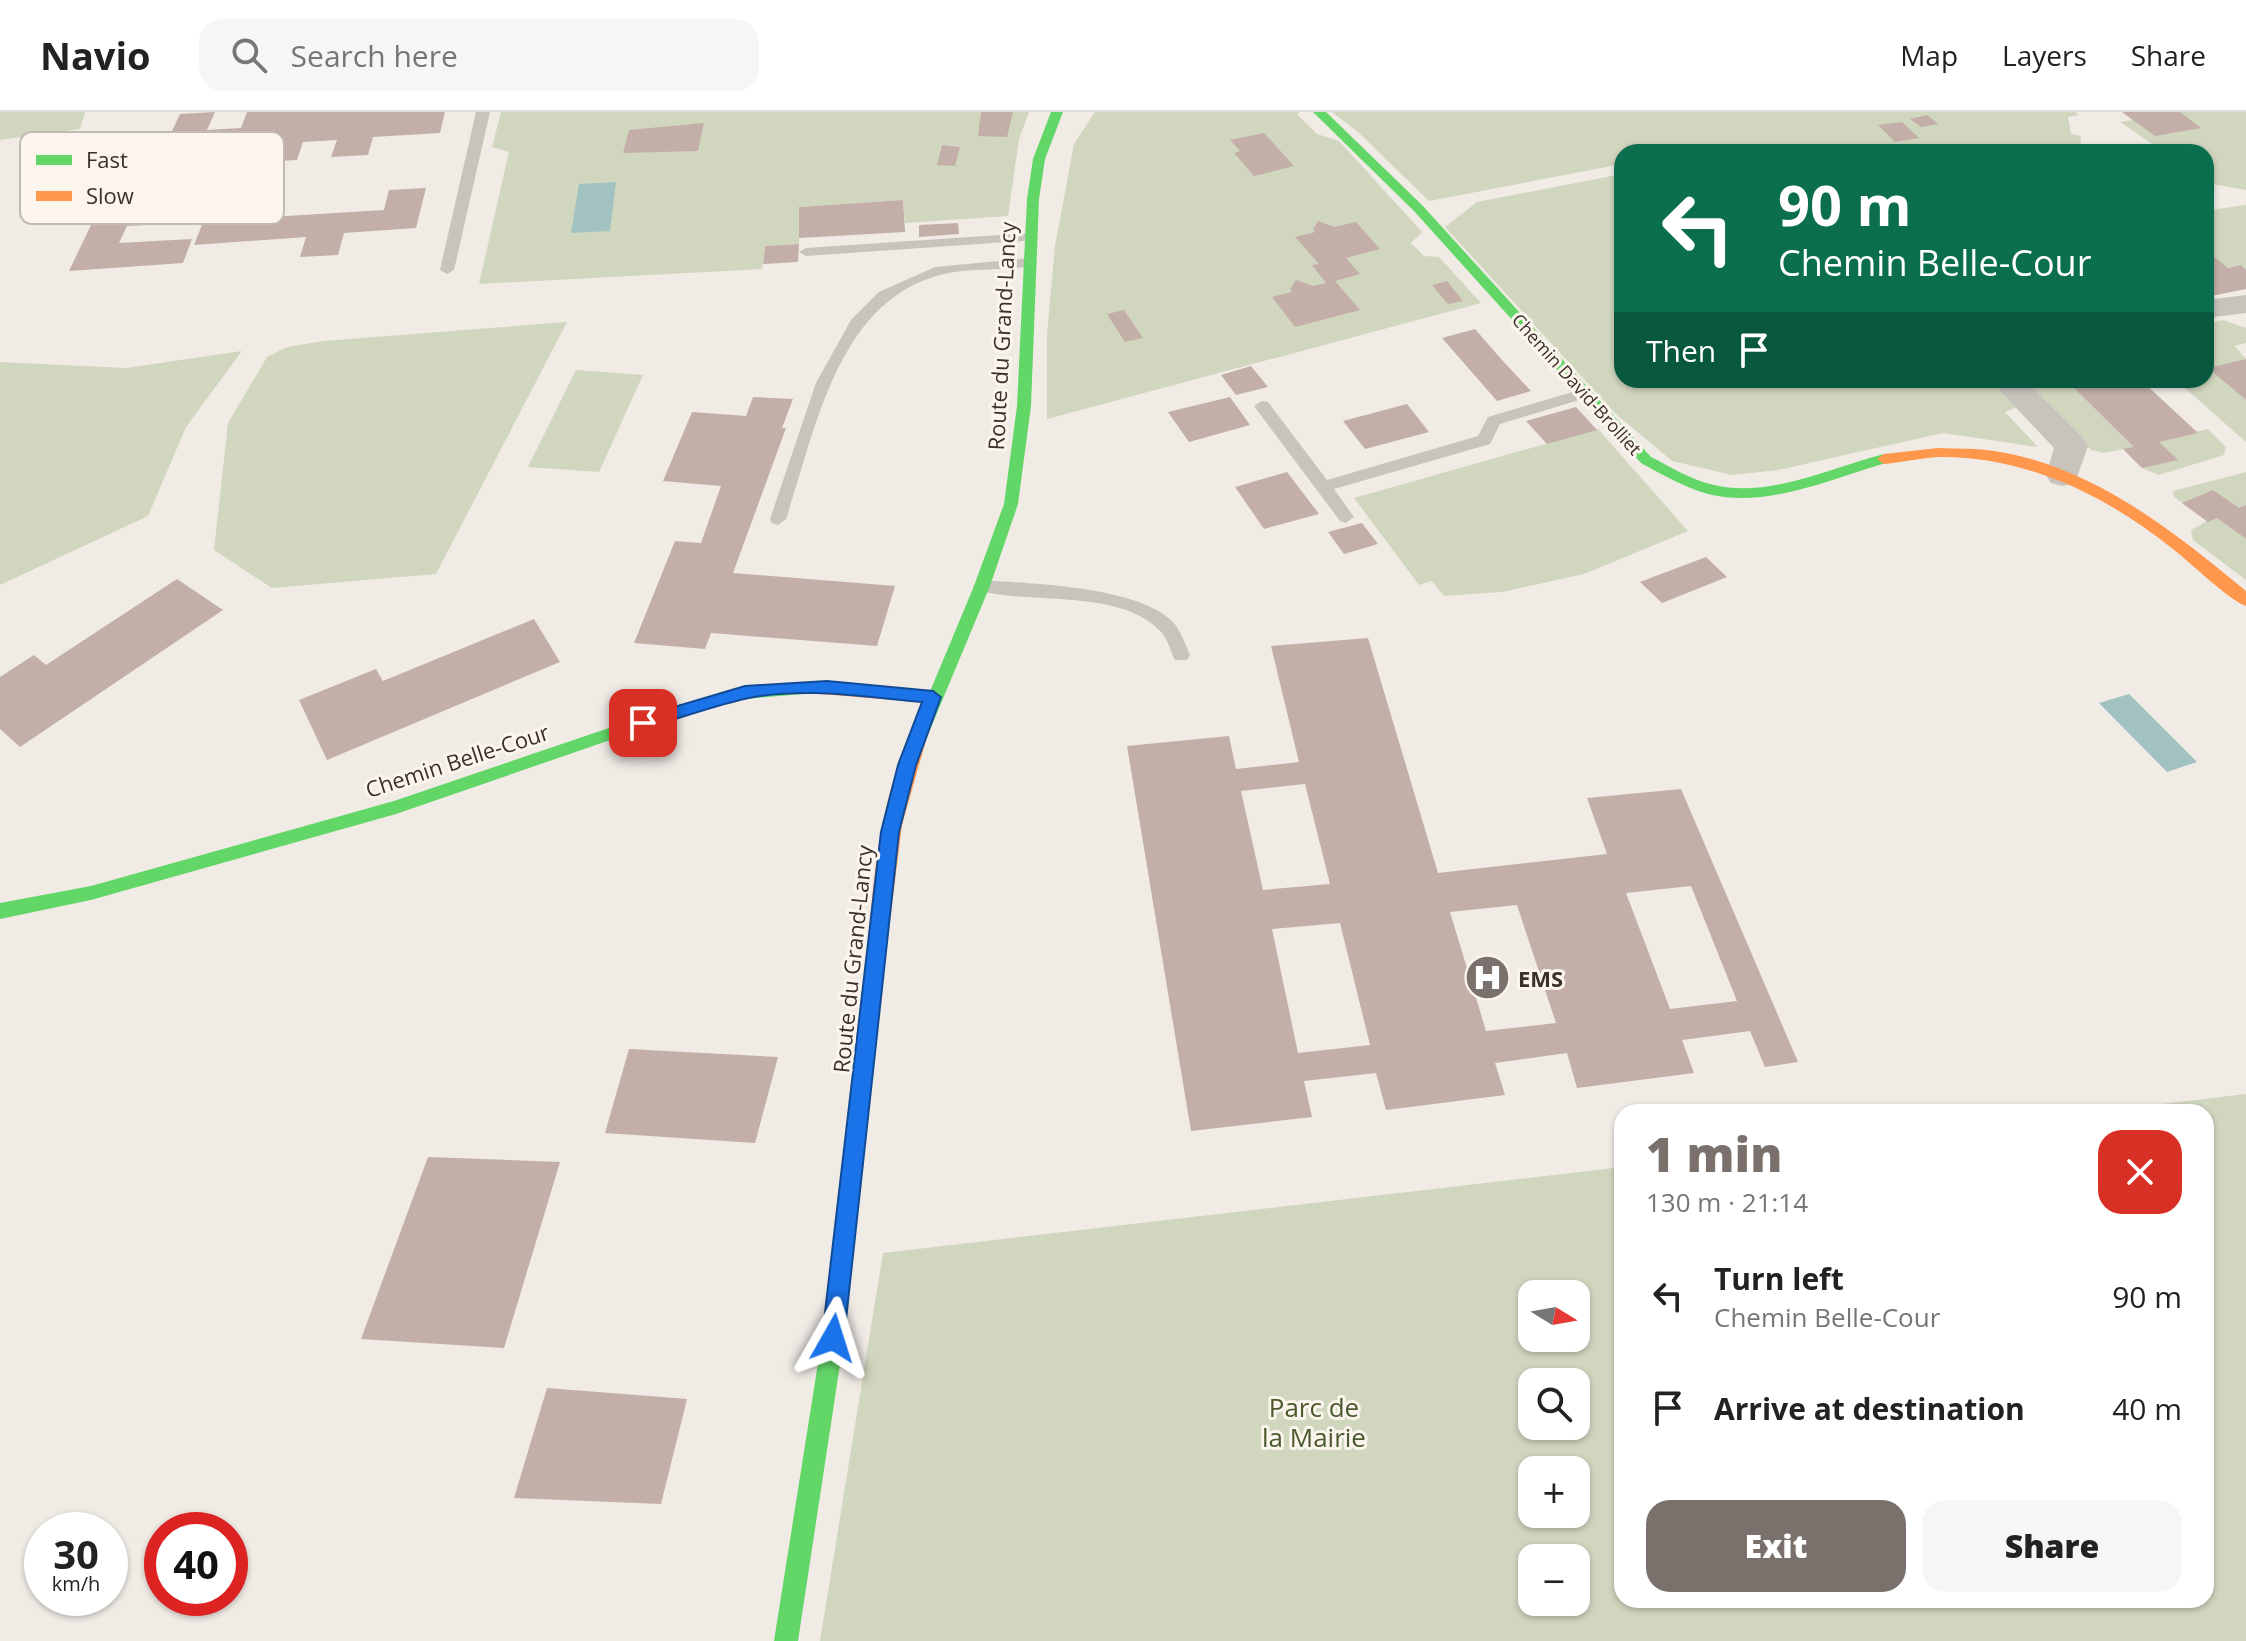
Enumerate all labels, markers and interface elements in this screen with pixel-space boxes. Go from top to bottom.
search box [199,19,759,91]
text: Navio [40,29,151,81]
icon: search [227,33,271,77]
text: Search here [291,35,458,76]
text: Map [1900,36,1958,74]
text: Layers [2002,36,2087,74]
text: Share [2131,36,2206,74]
legend [20,132,284,224]
text: Fast [86,144,128,174]
text: 90 m [1778,166,1912,242]
icon: left [1646,176,1750,280]
text: Slow [86,180,134,210]
street label: Route du Grand-Lancy [980,220,1022,451]
text: Chemin Belle-Cour [1778,238,2091,287]
street label: Chemin David-Brolliet [1507,308,1647,460]
icon: arrive [1732,328,1776,372]
text: Then [1646,330,1716,371]
pin [609,689,677,757]
icon: arrive [621,701,665,745]
street label: Chemin Belle-Cour [361,716,553,804]
street label: Route du Grand-Lancy [825,843,879,1074]
hospital icon: EMS [1463,954,1511,1002]
place label: EMS [1518,963,1563,993]
text: 1 min [1646,1121,1782,1186]
button: close [2098,1130,2182,1214]
text: 130 m · 21:14 [1646,1184,1808,1220]
text: Turn left [1714,1258,1844,1299]
icon: left [1646,1274,1690,1318]
text: 90 m [2112,1276,2182,1317]
north arrow [1518,1280,1590,1352]
map controls [1518,1280,1590,1616]
position arrow [791,1296,875,1380]
text: Chemin Belle-Cour [1714,1299,1940,1335]
button: search [1518,1368,1590,1440]
icon: arrive [1646,1386,1690,1430]
text: Arrive at destination [1714,1388,2025,1429]
text: 40 m [2112,1388,2182,1429]
park label: Parc de la Mairie [1262,1389,1366,1455]
button: + [1518,1456,1590,1528]
button: Exit [1646,1500,1906,1592]
button: Share [1922,1500,2182,1592]
speed limit sign: 40 [144,1512,248,1616]
text: 30 [53,1526,99,1581]
button: − [1518,1544,1590,1616]
text: km/h [52,1570,100,1597]

